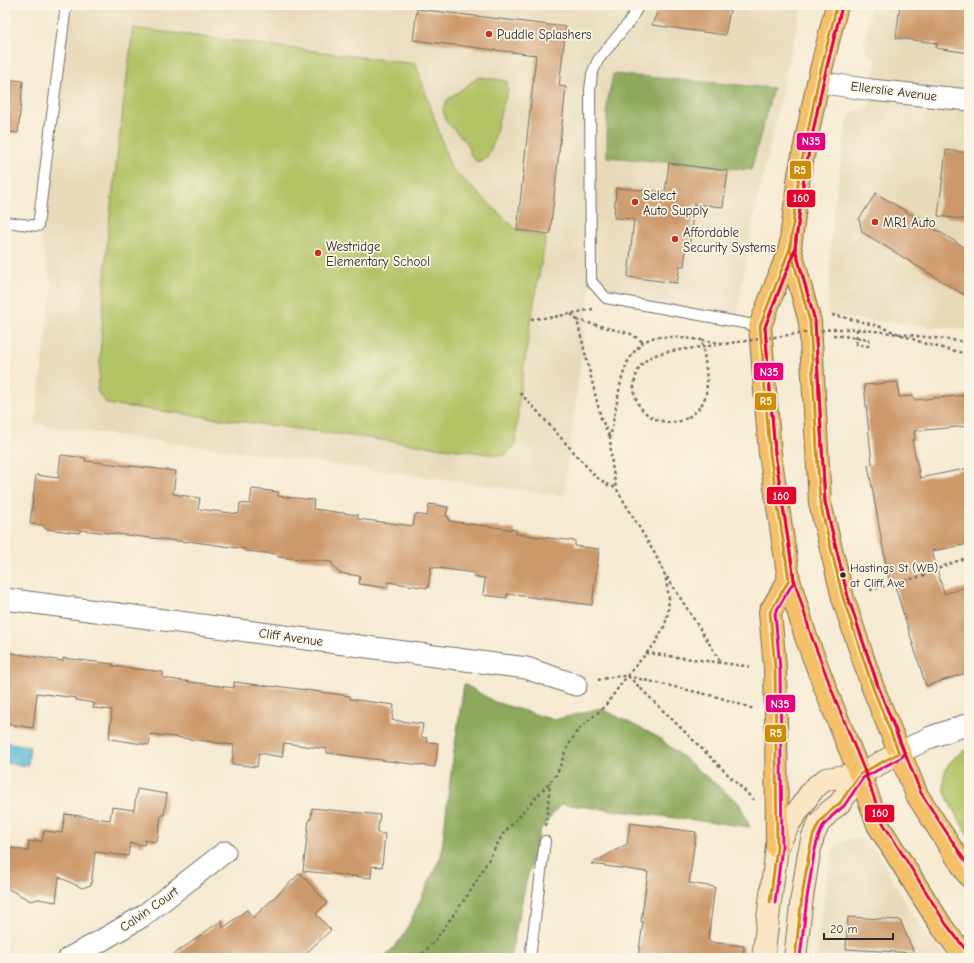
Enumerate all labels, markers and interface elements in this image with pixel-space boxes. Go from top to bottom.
place label: Puddle Splashers [497,27,592,42]
marker: Puddle Splashers [484,29,494,39]
street label: Ellerslie Avenue [850,78,938,104]
line badge: N35 [796,132,826,151]
text: N35 [802,135,820,148]
line badge: R5 [789,160,812,180]
text: R5 [794,164,806,177]
place label: Select Auto Supply [643,188,708,218]
line badge: 160 [786,189,816,208]
text: 160 [793,192,809,205]
marker: Select Auto Supply [630,197,640,207]
place label: MR1 Auto [883,215,936,230]
marker: MR1 Auto [870,217,880,227]
place label: Affordable Security Systems [683,225,776,255]
marker: Affordable Security Systems [670,234,680,244]
place label: Westridge Elementary School [326,239,430,269]
marker: Westridge Elementary School [313,248,323,258]
line badge: N35 [753,362,784,381]
text: N35 [760,366,778,379]
line badge: R5 [754,392,777,411]
text: R5 [760,395,772,408]
line badge: 160 [766,486,797,505]
text: 160 [773,490,789,503]
place label: Hastings St (WB) at Cliff Ave [850,561,938,590]
marker: Hastings St (WB) at Cliff Ave [838,570,848,580]
street label: Cliff Avenue [258,625,325,649]
line badge: N35 [765,694,796,713]
text: N35 [771,698,789,711]
line badge: R5 [764,724,787,743]
text: R5 [770,727,782,740]
line badge: 160 [864,804,895,823]
text: 160 [872,807,888,820]
street label: Calvin Court [117,883,182,935]
scale bar [824,915,893,941]
text: 20 m [830,922,858,936]

